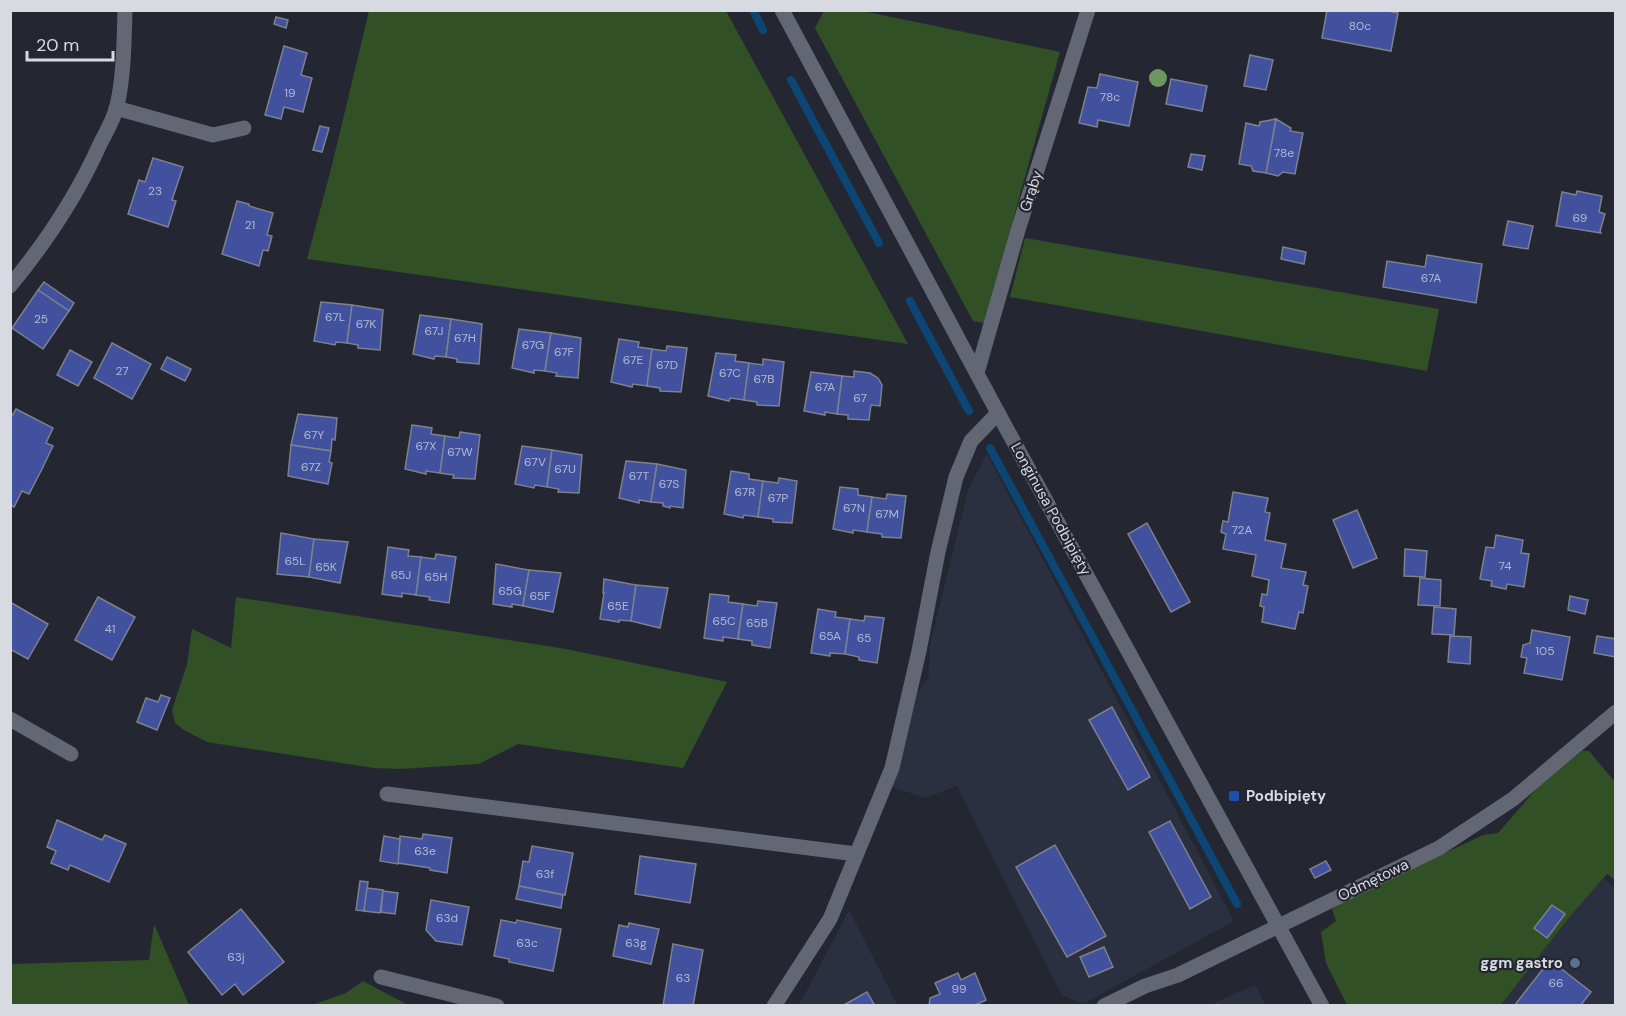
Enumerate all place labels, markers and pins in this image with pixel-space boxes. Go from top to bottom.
place label: Podbipięty [1246,786,1326,806]
marker: Podbipięty [1227,789,1241,803]
place label: ggm gastro [1480,953,1563,973]
marker: ggm gastro [1568,956,1582,970]

